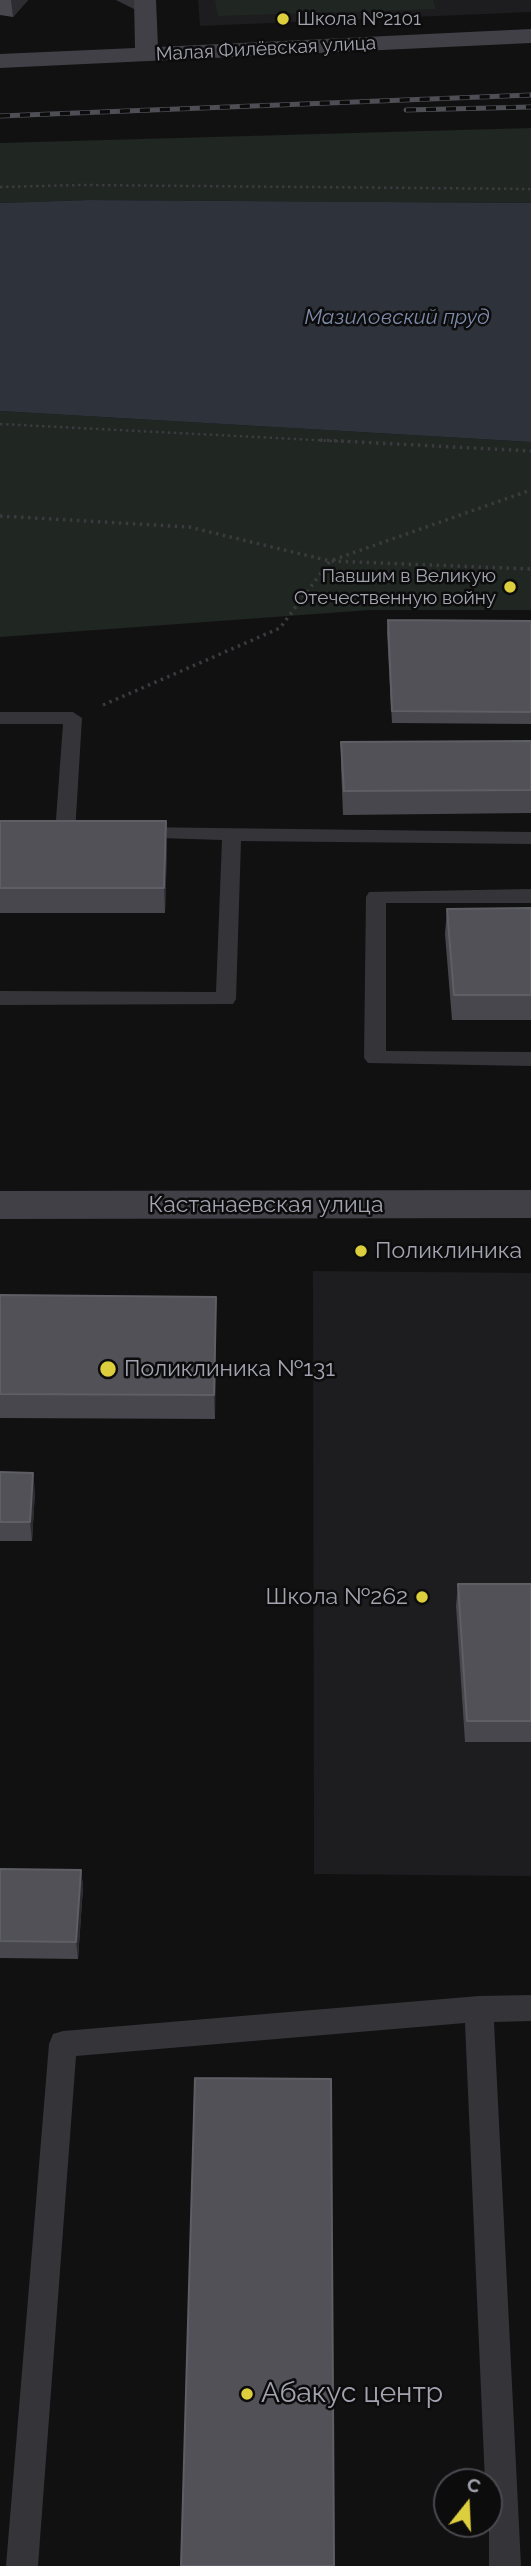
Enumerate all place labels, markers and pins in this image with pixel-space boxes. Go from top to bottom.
place label: Школа №2101 [297,8,421,30]
marker: Школа №2101 [275,11,291,27]
place label: Павшим в Великую Отечественную войну [294,565,496,609]
marker: Павшим в Великую Отечественную войну [502,579,518,595]
place label: Поликлиника [375,1237,522,1265]
marker: Поликлиника [353,1243,369,1259]
place label: Поликлиника №131 [124,1355,335,1383]
marker: Поликлиника №131 [98,1359,118,1379]
place label: Школа №262 [266,1583,408,1611]
marker: Школа №262 [414,1589,430,1605]
place label: Абакус центр [261,2377,443,2411]
marker: Абакус центр [239,2386,255,2402]

